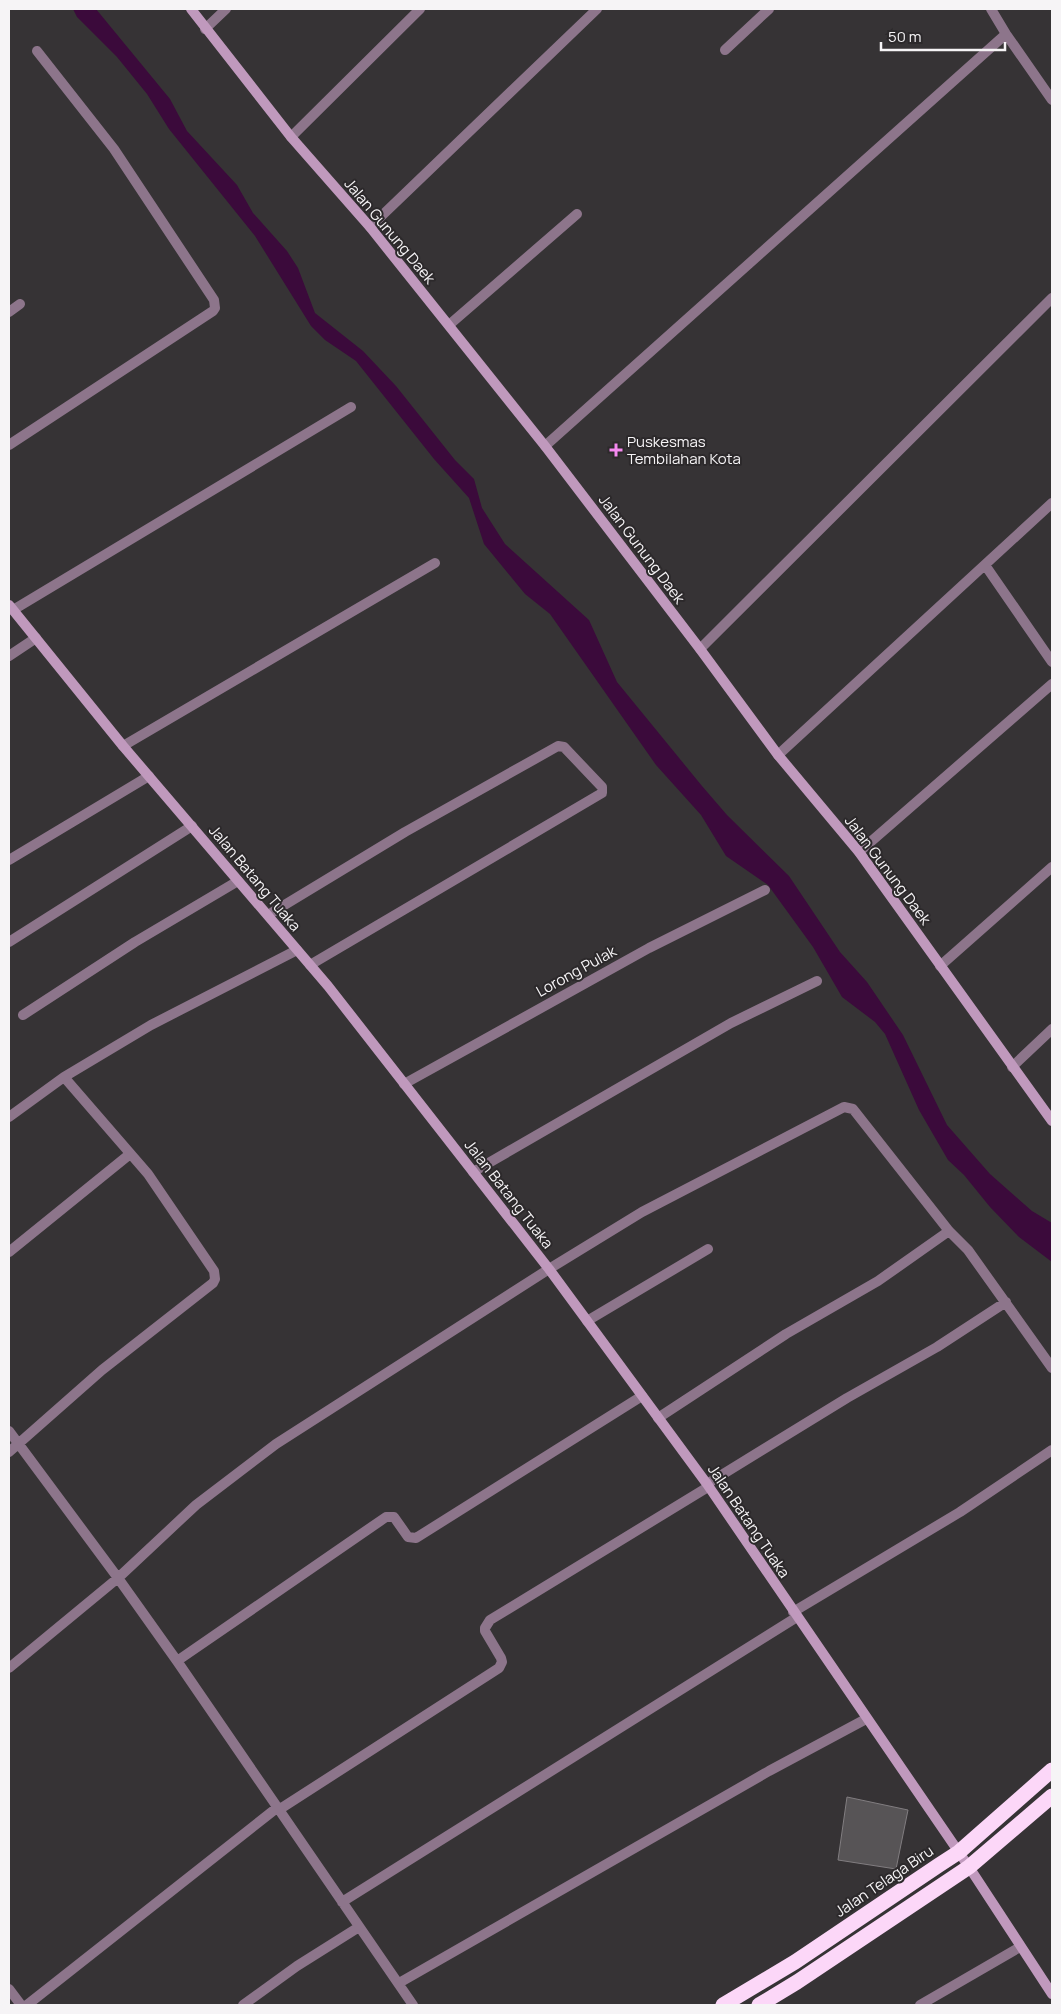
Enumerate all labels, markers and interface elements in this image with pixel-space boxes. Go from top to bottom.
scale bar [881,20,1005,52]
text: 50 m [888,26,922,47]
street label: Jalan Gunung Daek [340,174,441,289]
place label: Puskesmas Tembilahan Kota [627,431,741,469]
marker: Puskesmas Tembilahan Kota [609,443,623,457]
street label: Jalan Gunung Daek [594,490,690,608]
street label: Jalan Gunung Daek [840,811,936,929]
street label: Jalan Batang Tuaka [204,820,306,936]
street label: Lorong Pulak [532,940,620,1002]
street label: Jalan Batang Tuaka [460,1135,558,1253]
street label: Jalan Batang Tuaka [703,1460,795,1582]
street label: Jalan Telaga Biru [831,1840,937,1922]

